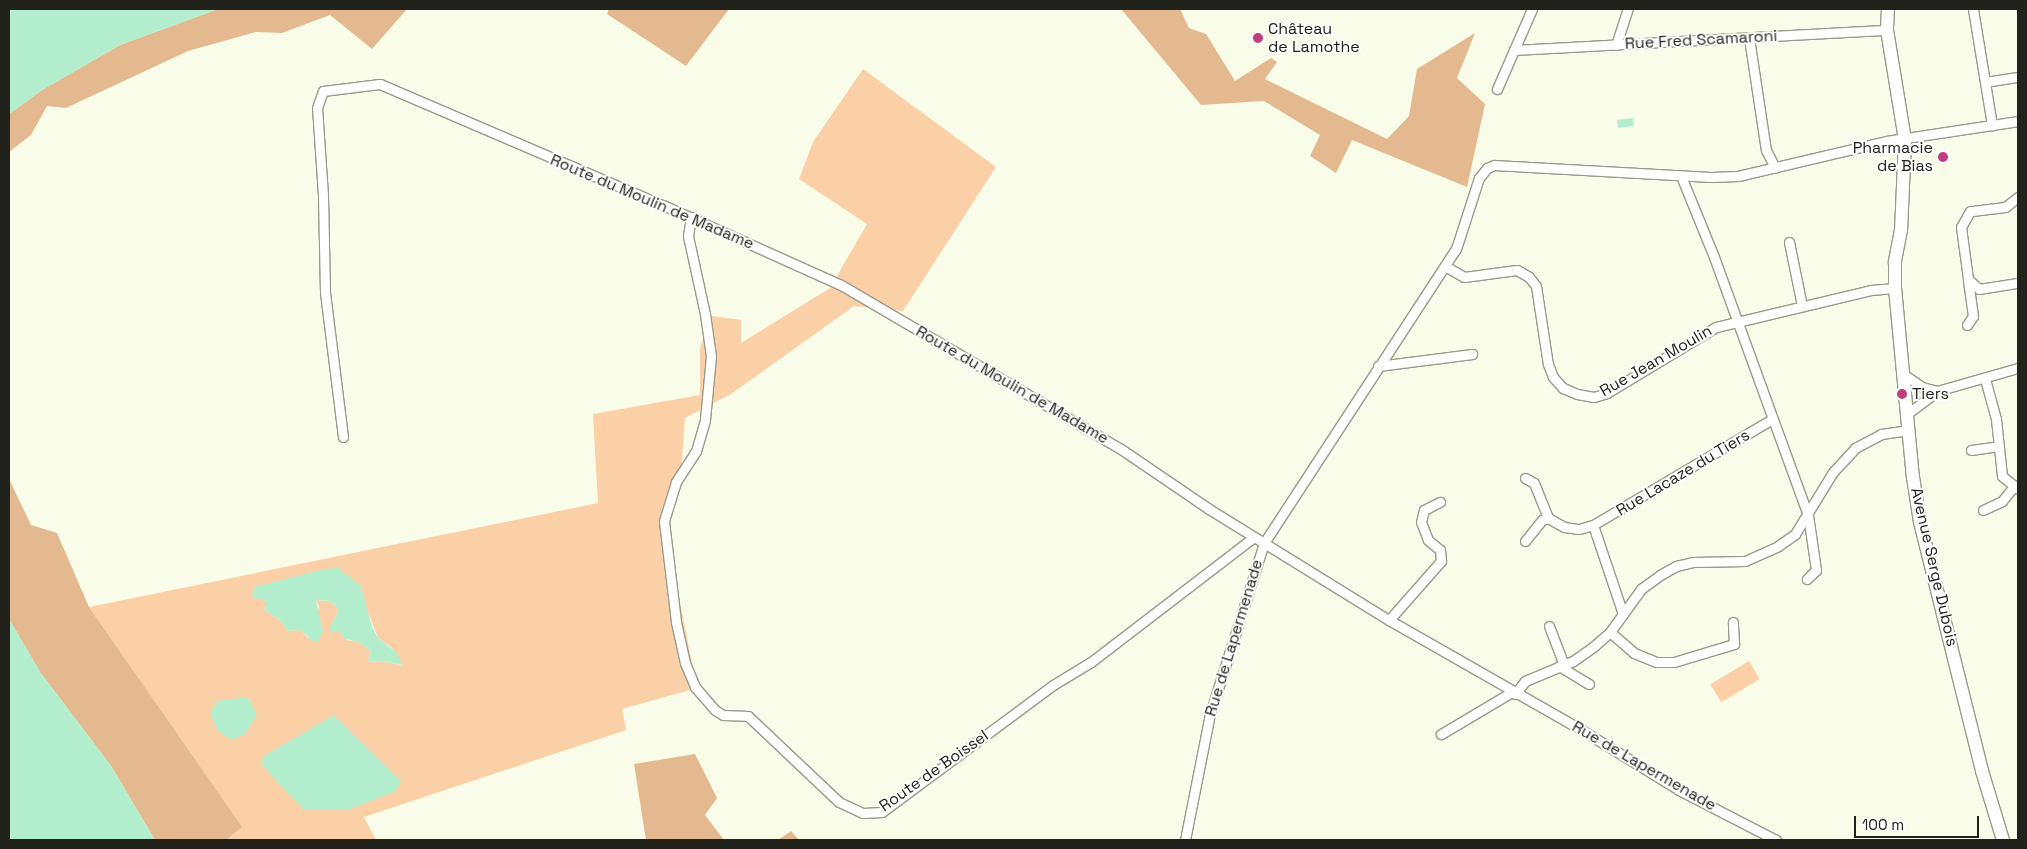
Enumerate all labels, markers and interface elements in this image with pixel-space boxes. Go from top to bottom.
place label: Château de Lamothe [1268,19,1360,57]
street label: Rue Fred Scamaroni [1624,26,1778,54]
marker: Château de Lamothe [1252,32,1264,44]
place label: Pharmacie de Bias [1853,138,1933,176]
street label: Route du Moulin de Madame [547,150,757,254]
marker: Pharmacie de Bias [1937,151,1949,163]
street label: Rue Jean Moulin [1597,321,1715,401]
street label: Route du Moulin de Madame [912,322,1112,448]
place label: Tiers [1912,384,1949,404]
marker: Tiers [1896,388,1908,400]
street label: Rue Lacaze du Tiers [1613,425,1753,521]
street label: Avenue Serge Dubois [1906,486,1962,648]
street label: Rue de Lapermenade [1201,557,1267,719]
street label: Rue de Lapermenade [1569,717,1719,815]
street label: Route de Boissel [876,726,992,816]
scale bar [1857,806,1982,838]
text: 100 m [1862,815,1904,834]

